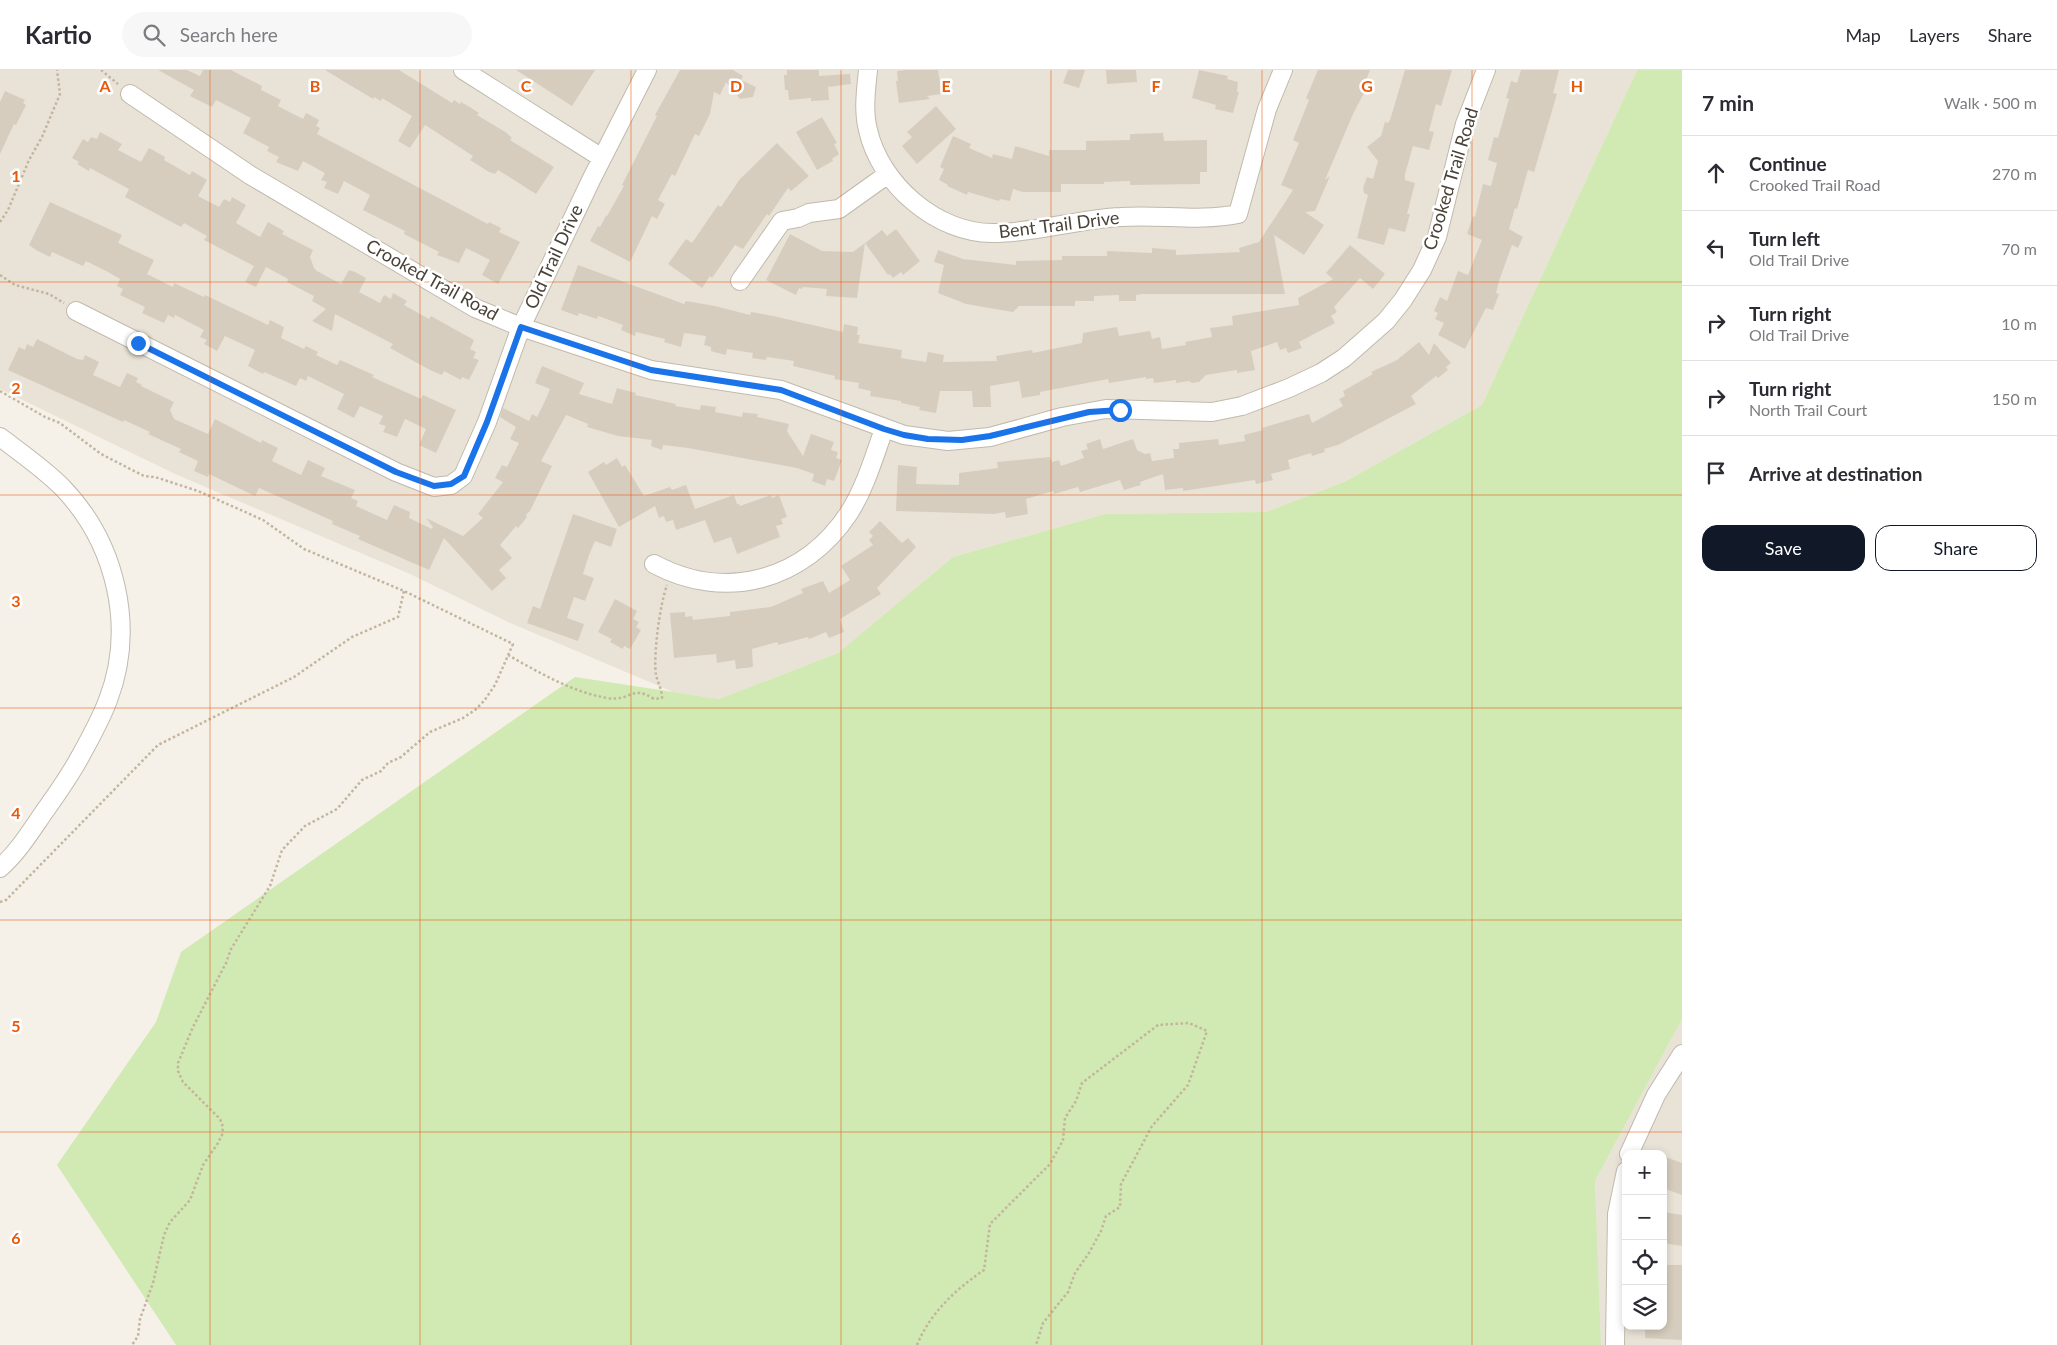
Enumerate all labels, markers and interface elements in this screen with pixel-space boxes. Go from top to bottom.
search box [122,12,472,57]
text: Kartio [25,20,92,49]
icon: search [140,21,168,49]
text: Search here [180,23,278,46]
text: Map [1845,24,1881,46]
text: Layers [1909,24,1960,46]
text: Share [1988,24,2032,46]
text: A [98,76,111,95]
text: B [310,76,320,95]
text: C [521,76,532,95]
text: D [730,76,742,95]
text: E [941,76,951,95]
text: F [1151,76,1161,95]
text: G [1361,76,1373,95]
text: H [1571,76,1583,95]
text: 7 min [1702,90,1754,115]
text: Walk · 500 m [1944,93,2037,112]
street label: Crooked Trail Road [1418,105,1482,253]
text: Continue [1749,152,1827,175]
icon: ahead [1702,159,1730,187]
text: 270 m [1992,164,2037,183]
text: 1 [11,166,21,185]
text: Crooked Trail Road [1749,175,1881,194]
street label: Old Trail Drive [519,201,587,312]
street label: Bent Trail Drive [997,206,1121,242]
text: Turn left [1749,227,1820,250]
street label: Crooked Trail Road [362,234,503,325]
icon: left [1702,234,1730,262]
text: 70 m [2001,239,2037,258]
text: Old Trail Drive [1749,250,1849,269]
text: Turn right [1749,302,1831,325]
icon: right [1702,309,1730,337]
text: 10 m [2001,314,2037,333]
text: Old Trail Drive [1749,325,1849,344]
route end [127,332,150,355]
text: Turn right [1749,377,1831,400]
text: 2 [11,378,21,397]
icon: right [1702,384,1730,412]
text: 150 m [1992,389,2037,408]
route start [1109,399,1132,422]
text: North Trail Court [1749,400,1867,419]
icon: arrive [1702,459,1730,487]
text: Arrive at destination [1749,462,1922,485]
button: Save [1702,525,1865,571]
button: Share [1875,525,2037,571]
text: 3 [11,591,21,610]
text: 4 [11,803,21,822]
text: 5 [11,1016,21,1035]
map controls [1622,1150,1667,1330]
button: + [1622,1150,1667,1195]
button: − [1622,1195,1667,1240]
text: 6 [11,1228,21,1247]
button: locate [1622,1240,1667,1285]
button: layers [1622,1285,1667,1330]

